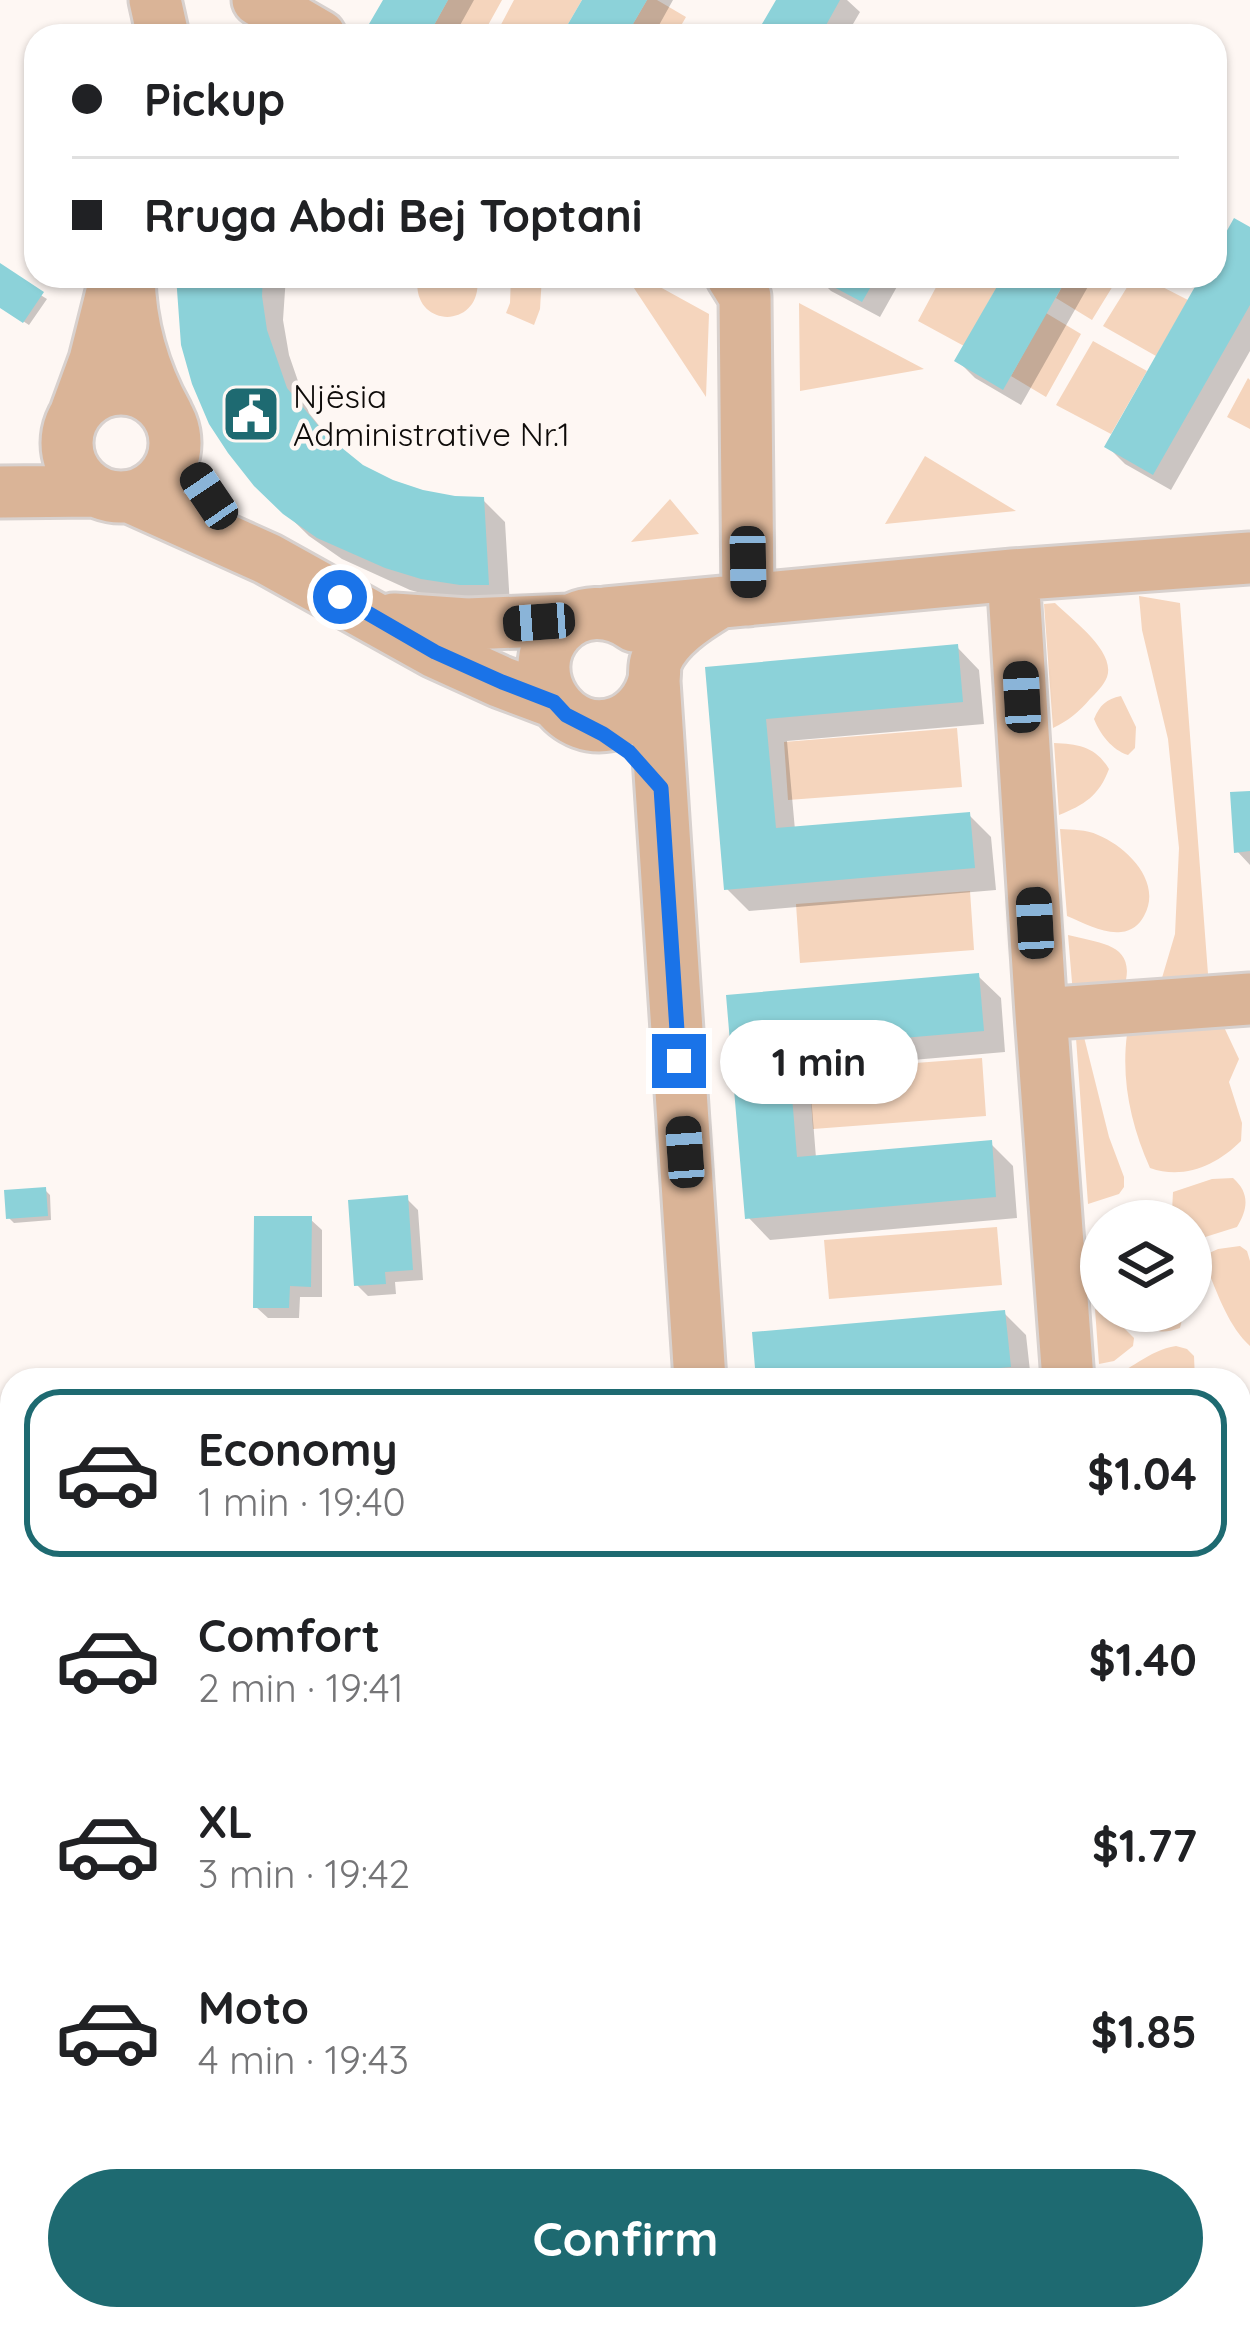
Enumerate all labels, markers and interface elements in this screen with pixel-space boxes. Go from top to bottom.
text: Pickup [144,71,285,127]
text: Rruga Abdi Bej Toptani [144,187,642,243]
place label: Njësia Administrative Nr.1 [293,375,570,454]
public building icon: Njësia Administrative Nr.1 [220,383,282,445]
car [174,456,244,536]
car [729,526,767,598]
route start [313,570,367,624]
car [502,602,576,642]
car [1002,660,1042,734]
car [1015,886,1055,960]
callout: 1 min [721,1019,919,1103]
route end [652,1034,706,1088]
text: 1 min [772,1037,866,1086]
car [665,1115,705,1189]
map controls [1080,1200,1212,1332]
button: layers [1080,1200,1212,1332]
icon: car [54,1419,162,1527]
text: Economy [198,1421,398,1477]
text: $1.04 [1087,1445,1197,1501]
text: 1 min · 19:40 [198,1477,406,1526]
icon: car [54,1605,162,1713]
text: Comfort [198,1607,380,1663]
text: $1.40 [1089,1631,1197,1687]
text: 2 min · 19:41 [198,1663,404,1712]
icon: car [54,1791,162,1899]
text: XL [198,1793,253,1849]
text: $1.77 [1092,1817,1197,1873]
text: 3 min · 19:42 [198,1849,410,1898]
icon: car [54,1977,162,2085]
text: Moto [198,1979,309,2035]
text: $1.85 [1091,2003,1197,2059]
text: 4 min · 19:43 [198,2035,409,2084]
button: Confirm [48,2169,1203,2307]

